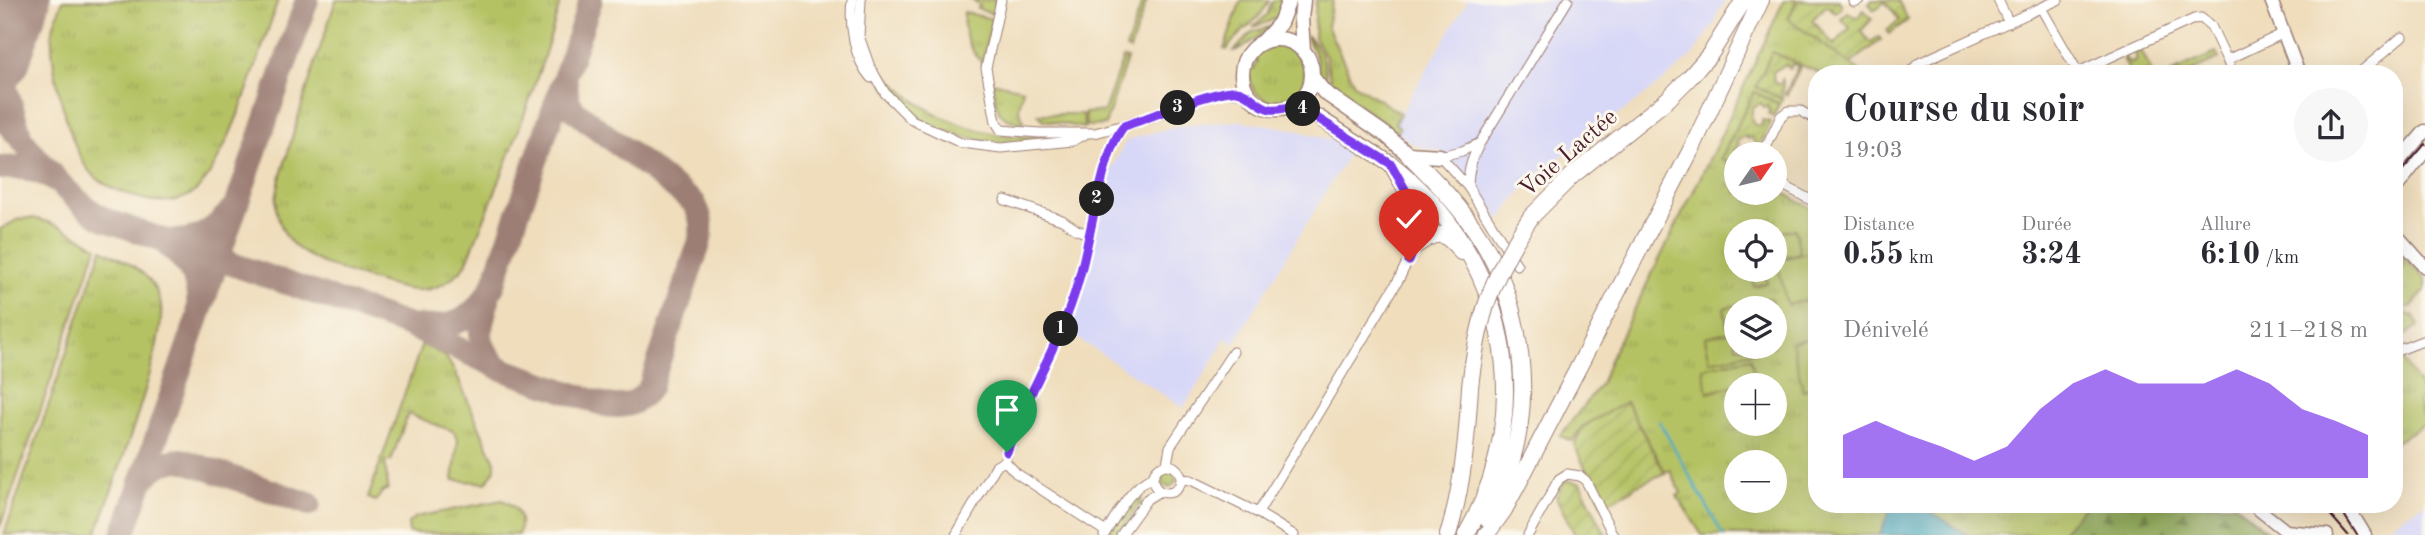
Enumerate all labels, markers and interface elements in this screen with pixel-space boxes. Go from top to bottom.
button: share [2294,88,2368,162]
pin: 3 [1160,90,1196,126]
pin: 4 [1286,92,1320,126]
text: Course du soir [1843,92,2085,130]
text: 3 [1172,98,1183,117]
text: 4 [1297,99,1308,118]
street label: Voie Lactée [1515,105,1623,203]
text: 19:03 [1843,139,1903,162]
north arrow [1724,142,1787,205]
map controls [1724,142,1787,513]
pin: 2 [1080,182,1114,216]
text: 2 [1091,189,1102,208]
pin [1379,189,1439,261]
icon: check [1390,200,1428,238]
text: Distance [1843,216,1915,235]
text: Durée [2021,216,2072,235]
text: Allure [2200,216,2251,235]
button: locate [1724,219,1787,282]
text: 0.55 [1843,240,1904,270]
text: 3:24 [2021,240,2082,270]
text: 6:10 [2200,240,2260,270]
text: km [1904,249,1934,268]
text: /km [2260,249,2299,268]
button: layers [1724,296,1787,359]
pin: 1 [1044,312,1078,346]
text: 1 [1055,319,1066,338]
text: Dénivelé [1843,319,1929,342]
text: 211–218 m [2249,319,2368,342]
button: + [1724,373,1787,436]
pin [977,380,1037,452]
icon: arrive [988,391,1026,429]
button: − [1724,450,1787,513]

